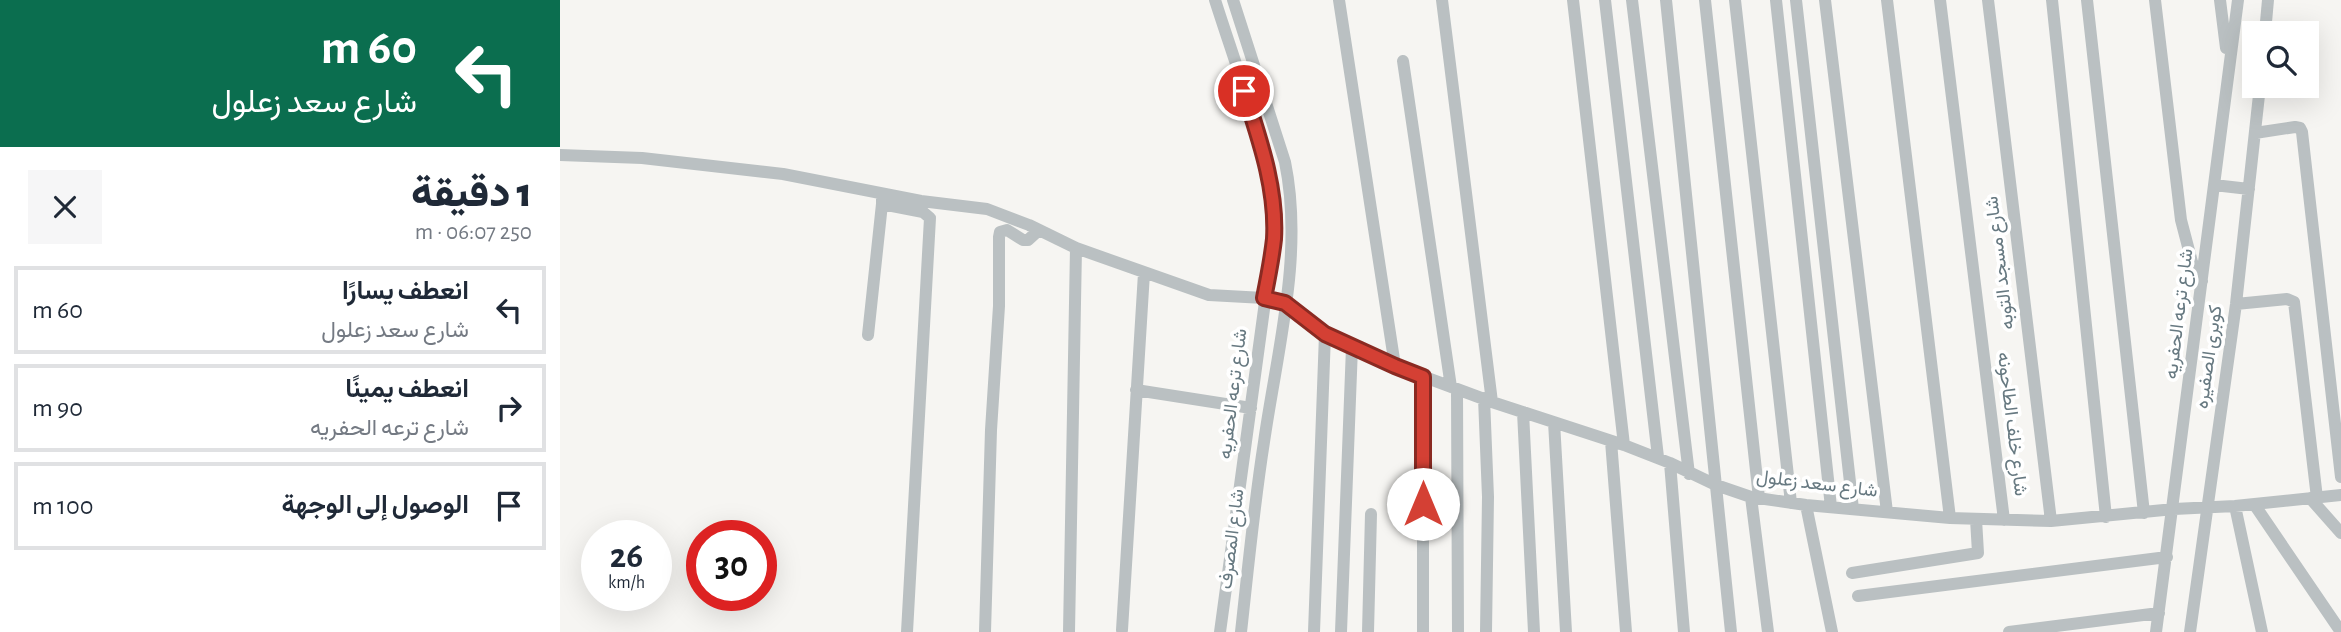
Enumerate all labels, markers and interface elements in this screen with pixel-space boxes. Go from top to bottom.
map controls [2242,21,2319,98]
button: search [2242,21,2319,98]
text: 60 m [321,24,417,73]
icon: left [441,28,532,119]
pin [1214,61,1274,121]
icon: arrive [1225,72,1263,110]
text: شارع سعد زعلول [212,86,417,118]
button: close [28,170,102,244]
text: 1 دقيقة [411,172,532,214]
street label: شارع مسجد التوبه [1982,195,2020,331]
text: 250 m · 06:07 [415,221,532,244]
street label: شارع ترعه الحفريه [2162,248,2198,381]
text: انعطف يسارًا [342,278,469,304]
icon: left [490,291,528,329]
text: 60 m [32,297,83,323]
street label: كوبرى الصفيره [2192,304,2227,410]
text: شارع سعد زعلول [321,319,469,342]
street label: شارع ترعه الحفريه [1216,328,1252,461]
street label: شارع خلف الطاحونه [1992,351,2030,497]
text: انعطف يمينًا [345,376,469,402]
icon: right [490,389,528,427]
text: 90 m [32,395,83,421]
text: شارع ترعه الحفريه [310,417,469,440]
position arrow [1386,467,1460,541]
street label: شارع سعد زعلول [1755,467,1879,503]
icon: arrive [490,487,528,525]
street label: شارع المصرف [1216,488,1250,591]
text: الوصول إلى الوجهة [281,492,469,518]
text: 100 m [32,493,94,519]
speed limit sign: 30 [686,520,777,611]
text: 26 [610,539,643,574]
text: km/h [608,574,645,592]

